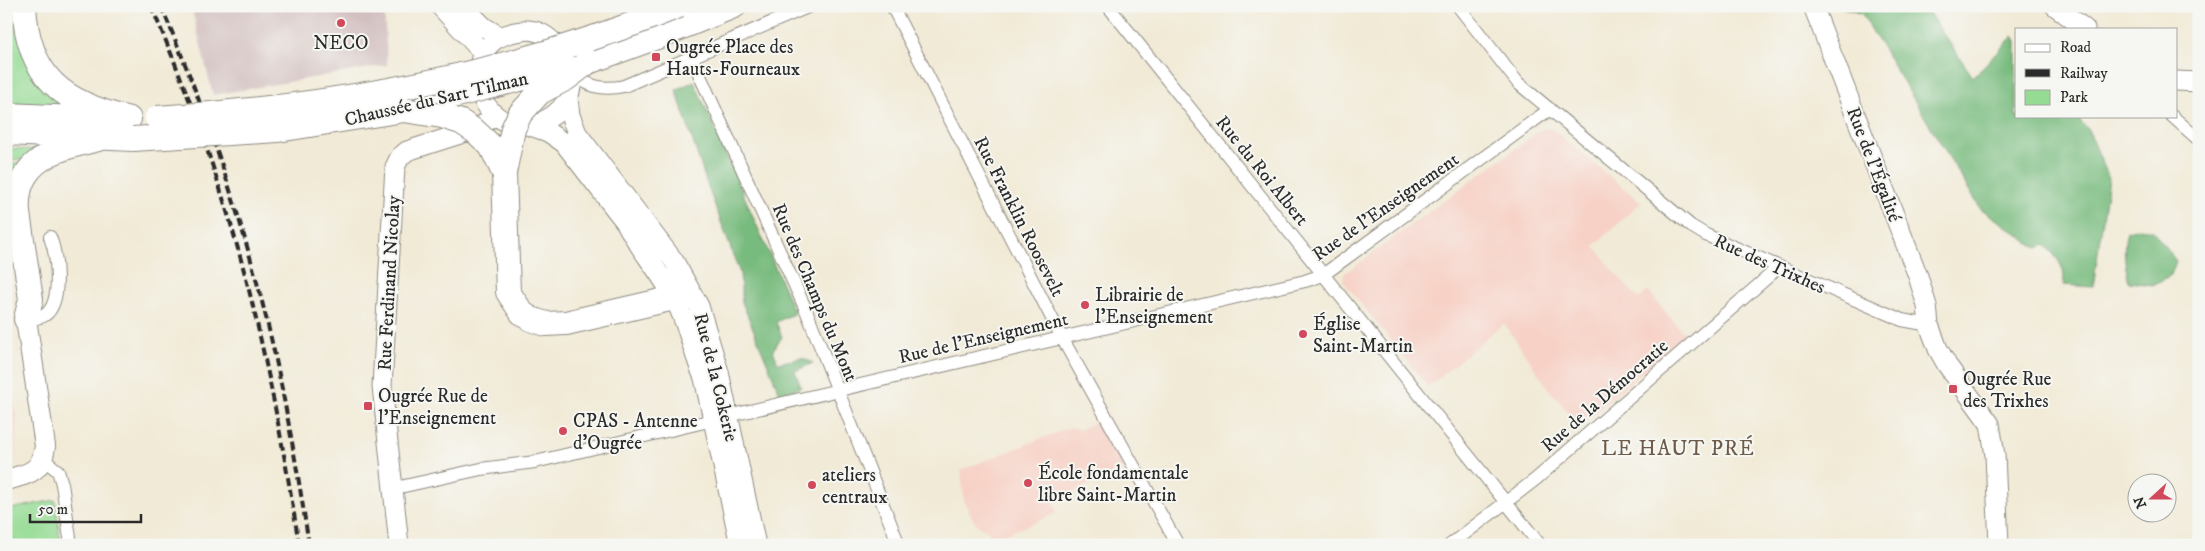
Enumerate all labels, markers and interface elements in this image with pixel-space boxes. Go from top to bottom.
marker: NECO [335,17,347,29]
legend [2015,28,2178,118]
place label: NECO [313,32,369,55]
place label: Ougrée Place des Hauts-Fourneaux [666,36,801,81]
text: Road [2060,38,2092,57]
marker: Ougrée Place des Hauts-Fourneaux [650,51,662,63]
text: Railway [2060,64,2108,83]
street label: Chaussée du Sart Tilman [342,67,530,132]
text: Park [2060,88,2089,107]
street label: Rue de l'Égalité [1841,104,1907,225]
street label: Rue du Roi Albert [1210,111,1313,231]
street label: Rue Franklin Roosevelt [968,133,1069,301]
street label: Rue de l'Enseignement [1308,148,1463,266]
street label: Rue Ferdinand Nicolay [373,194,406,371]
street label: Rue des Champs du Mont [767,200,863,385]
street label: Rue des Trixhes [1710,230,1829,299]
place label: Librairie de l'Enseignement [1095,284,1213,329]
marker: Librairie de l'Enseignement [1079,299,1091,311]
street label: Rue de l'Enseignement [896,308,1070,369]
street label: Rue de la Cokerie [688,311,743,444]
place label: Église Saint-Martin [1313,312,1413,358]
marker: Église Saint-Martin [1297,328,1309,340]
street label: Rue de la Démocratie [1537,335,1673,458]
place label: Ougrée Rue des Trixhes [1963,368,2052,413]
marker: Ougrée Rue des Trixhes [1947,383,1959,395]
place label: Ougrée Rue de l'Enseignement [378,385,496,430]
marker: Ougrée Rue de l'Enseignement [362,400,374,412]
place label: CPAS - Antenne d'Ougrée [573,410,698,455]
marker: CPAS - Antenne d'Ougrée [557,425,569,437]
district label: LE HAUT PRÉ [1601,435,1755,462]
place label: École fondamentale libre Saint-Martin [1038,461,1189,507]
place label: ateliers centraux [822,464,888,509]
north arrow [2128,474,2178,524]
marker: École fondamentale libre Saint-Martin [1022,477,1034,489]
marker: ateliers centraux [806,479,818,491]
scale bar [30,491,141,523]
text: N [2130,493,2151,511]
text: 50 m [38,500,68,519]

